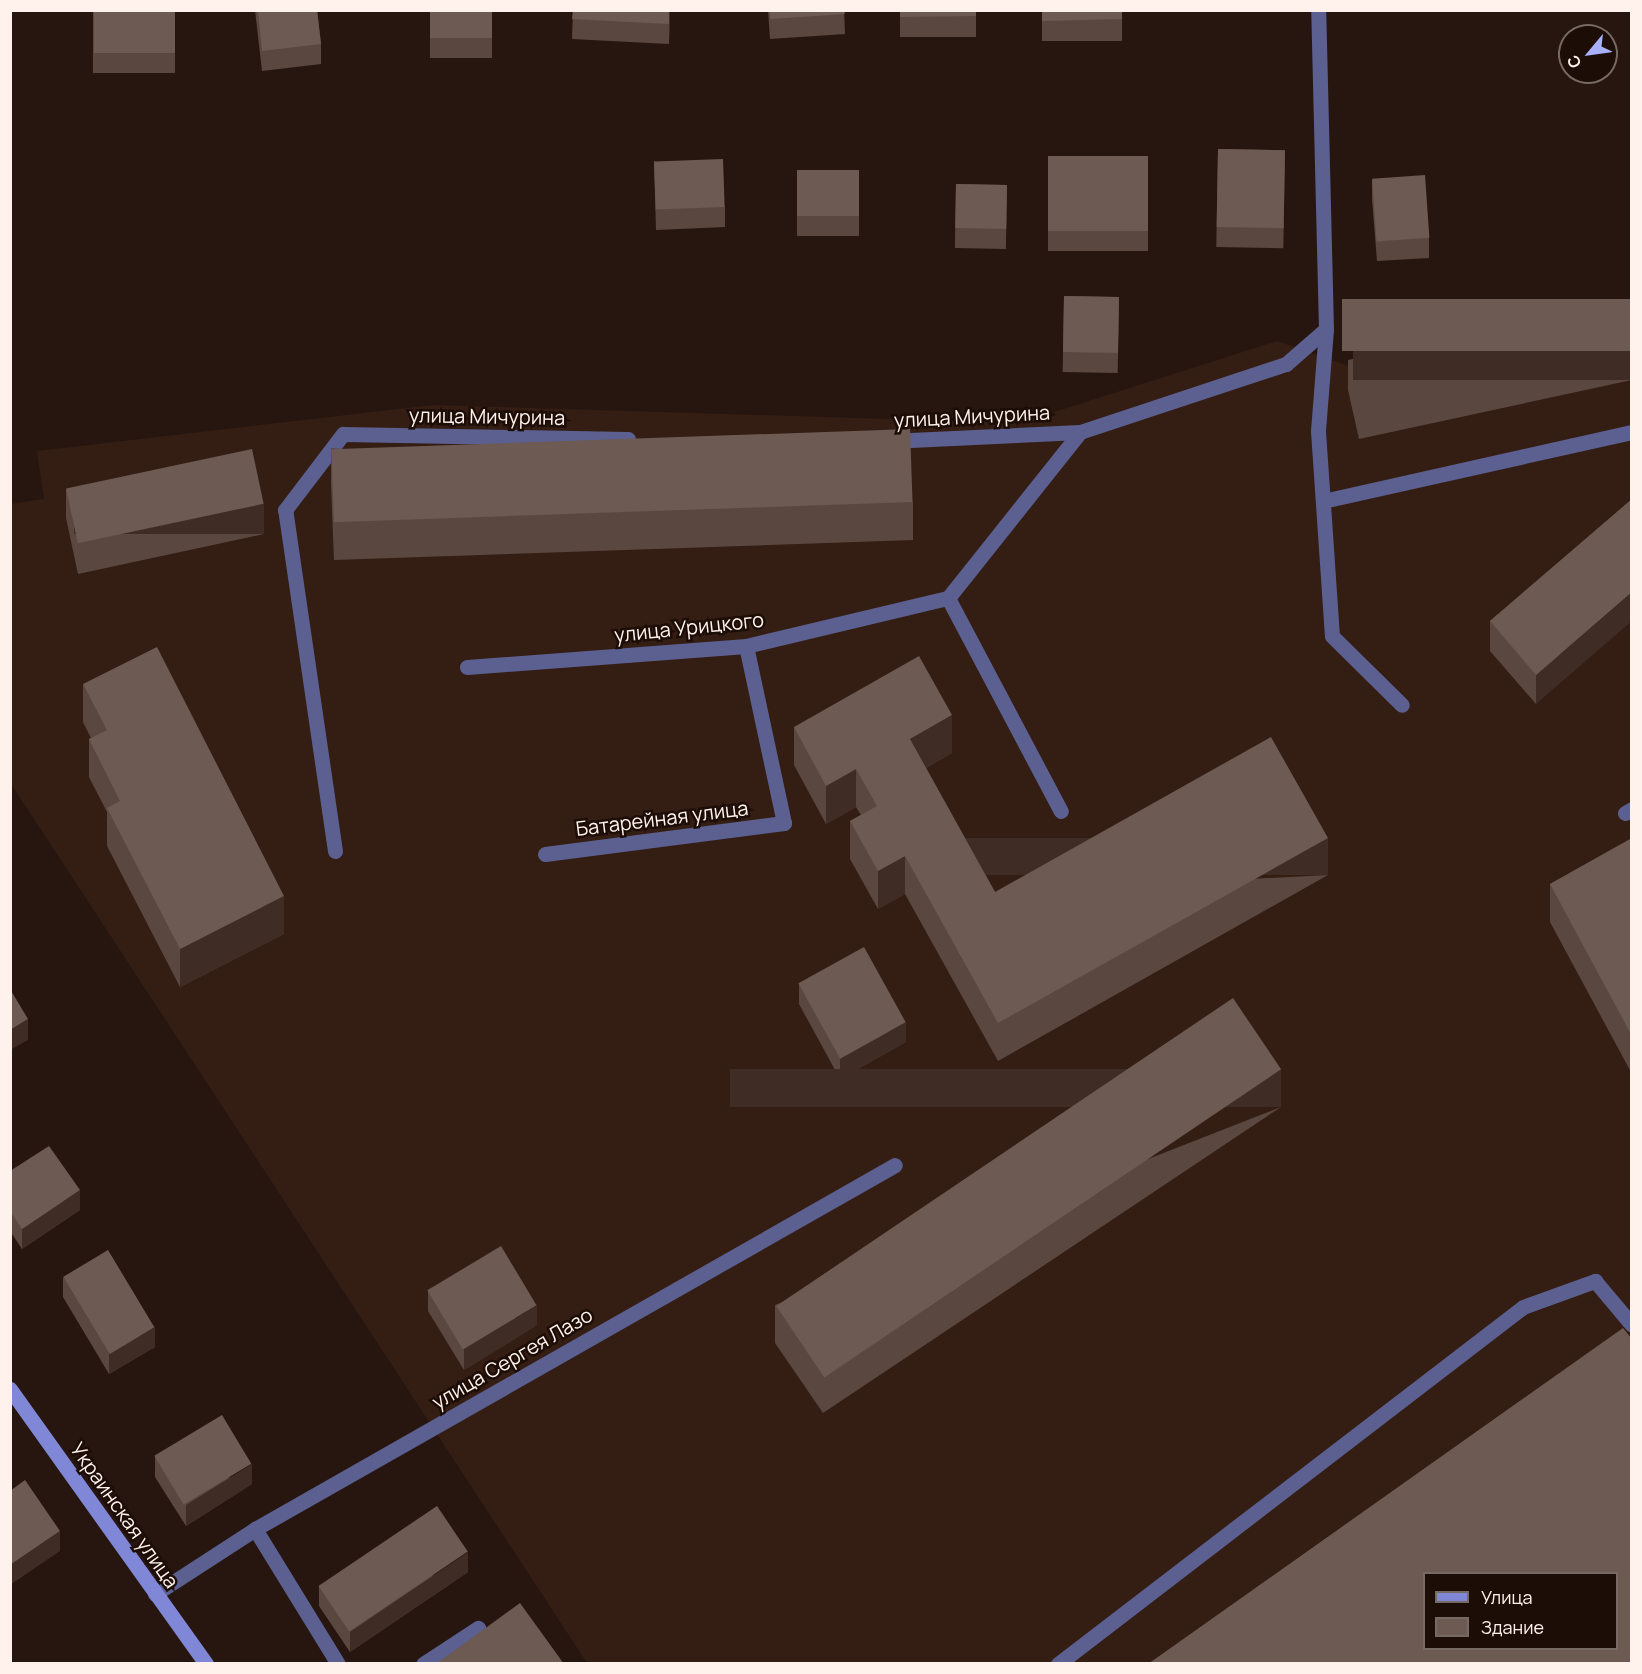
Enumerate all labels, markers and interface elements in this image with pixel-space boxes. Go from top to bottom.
north arrow [1558,24,1618,84]
text: С [1562,51,1586,72]
street label: улица Мичурина [893,400,1051,432]
street label: улица Мичурина [409,403,565,429]
street label: улица Урицкого [613,607,765,647]
street label: Батарейная улица [574,796,750,840]
street label: улица Сергея Лазо [428,1302,596,1414]
street label: Украинская улица [66,1438,184,1592]
legend [1423,1572,1618,1650]
text: Улица [1481,1585,1533,1609]
text: Здание [1481,1615,1544,1639]

